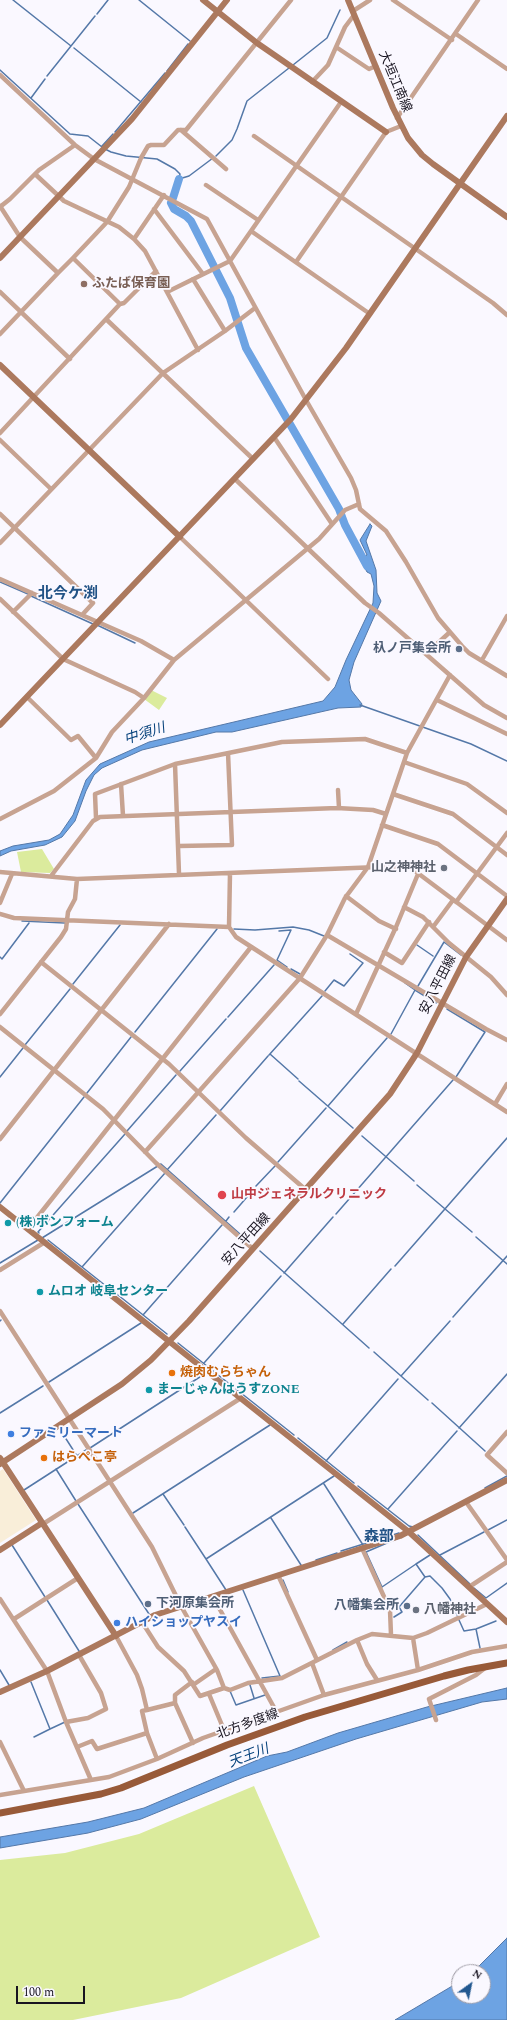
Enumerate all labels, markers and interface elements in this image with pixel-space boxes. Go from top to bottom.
street label: 大垣江南線 [374,49,414,115]
place label: ふたば保育園 [92,276,170,292]
marker: ふたば保育園 [79,279,89,289]
district label: 北今ケ渕 [38,586,98,604]
place label: 杁ノ戸集会所 [373,641,451,657]
marker: 杁ノ戸集会所 [454,644,464,654]
water label: 中須川 [122,721,168,749]
place label: 山之神神社 [371,860,436,876]
marker: 山之神神社 [439,863,449,873]
street label: 安八平田線 [417,953,461,1017]
place label: 山中ジェネラルクリニック [231,1187,387,1203]
marker: 山中ジェネラルクリニック [216,1189,228,1201]
street label: 安八平田線 [219,1211,275,1269]
place label: (株)ボンフォーム [16,1215,114,1231]
marker: (株)ボンフォーム [3,1218,13,1228]
place label: ムロオ 岐阜センター [48,1284,168,1300]
marker: ムロオ 岐阜センター [35,1287,45,1297]
place label: 焼肉むらちゃん [180,1365,271,1381]
marker: 焼肉むらちゃん [167,1368,177,1378]
place label: まーじゃんはうすZONE [157,1382,300,1398]
marker: まーじゃんはうすZONE [144,1385,154,1395]
place label: ファミリーマート [19,1426,123,1442]
marker: ファミリーマート [6,1429,16,1439]
place label: はらぺこ亭 [52,1450,117,1466]
marker: はらぺこ亭 [39,1453,49,1463]
district label: 森部 [364,1529,394,1547]
place label: 下河原集会所 [156,1596,234,1612]
place label: 八幡集会所 [334,1598,399,1614]
marker: 下河原集会所 [143,1599,153,1609]
marker: 八幡集会所 [402,1601,412,1611]
place label: 八幡神社 [424,1602,476,1618]
marker: 八幡神社 [411,1605,421,1615]
place label: ハイショップヤスイ [125,1615,242,1631]
marker: ハイショップヤスイ [112,1618,122,1628]
street label: 北方多度線 [215,1707,281,1743]
water label: 天王川 [226,1742,272,1772]
north arrow [451,1964,491,2004]
text: N [469,1965,486,1984]
scale bar [18,1978,87,2004]
text: 100 m [23,1983,54,2002]

